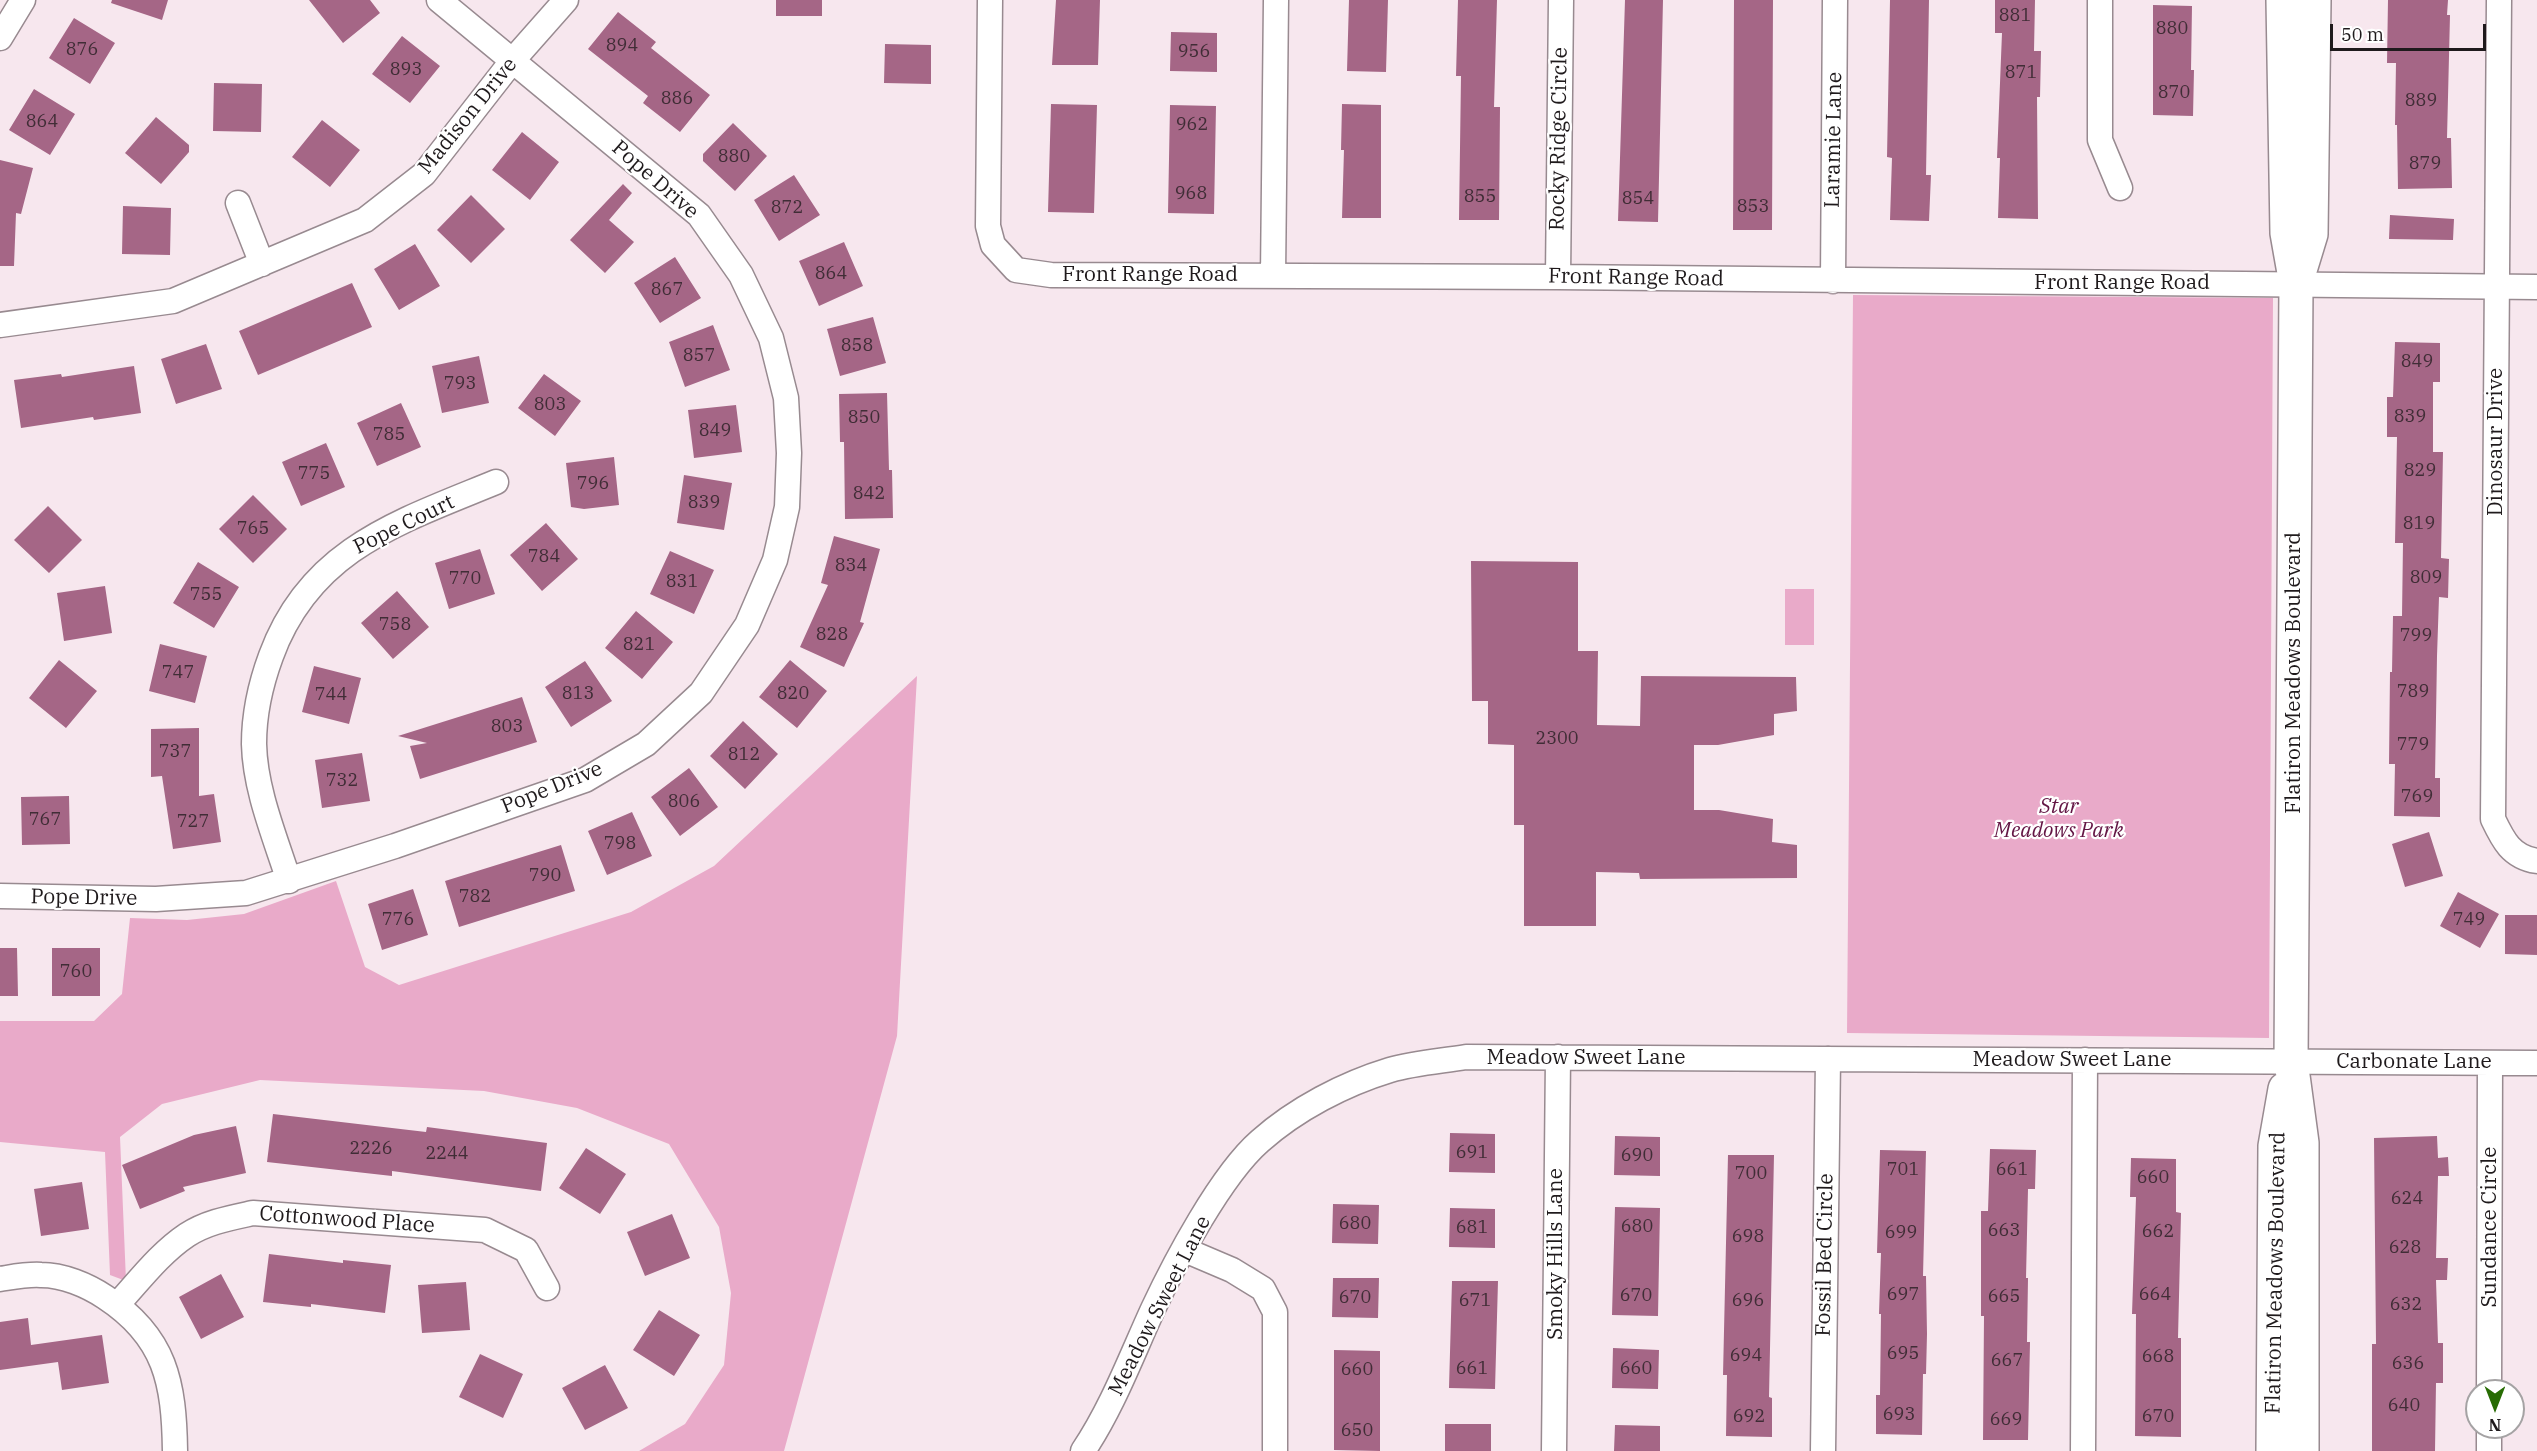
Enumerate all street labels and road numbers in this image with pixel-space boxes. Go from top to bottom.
street label: Rocky Ridge Circle [1545,47,1573,231]
street label: Madison Drive [413,53,523,179]
street label: Laramie Lane [1820,72,1848,208]
street label: Pope Drive [606,135,704,225]
street label: Front Range Road [1062,262,1238,288]
street label: Front Range Road [1548,264,1724,292]
street label: Front Range Road [2034,270,2210,296]
street label: Dinosaur Drive [2483,368,2509,516]
street label: Pope Court [350,490,458,560]
street label: Flatiron Meadows Boulevard [2281,532,2307,814]
street label: Pope Drive [498,756,606,820]
street label: Pope Drive [30,884,138,912]
street label: Meadow Sweet Lane [1487,1045,1685,1071]
street label: Meadow Sweet Lane [1973,1047,2171,1073]
street label: Carbonate Lane [2336,1049,2492,1075]
street label: Flatiron Meadows Boulevard [2261,1132,2291,1414]
street label: Sundance Circle [2477,1146,2503,1308]
street label: Smoky Hills Lane [1543,1168,1569,1340]
street label: Fossil Bed Circle [1811,1173,1839,1337]
street label: Cottonwood Place [259,1201,435,1239]
street label: Meadow Sweet Lane [1104,1212,1216,1400]

